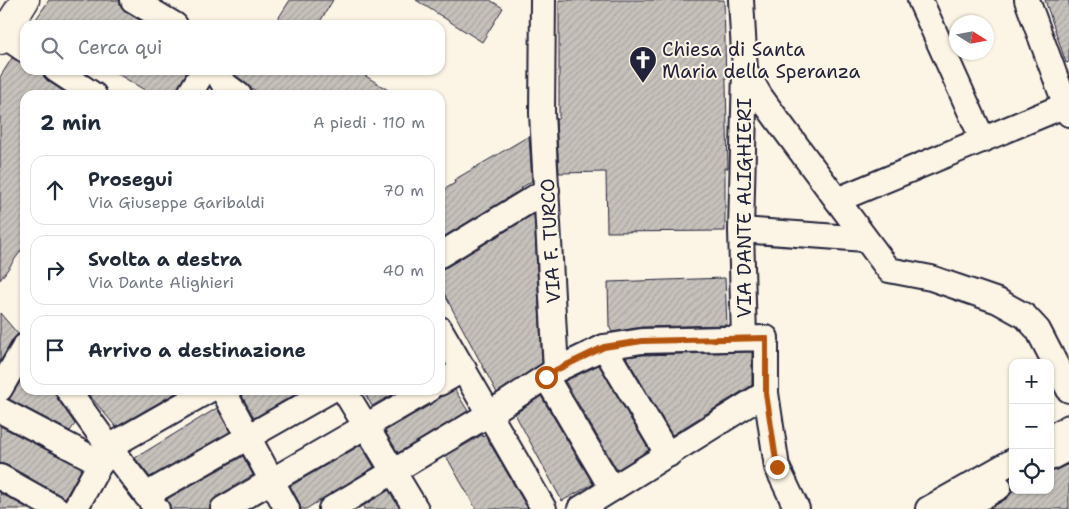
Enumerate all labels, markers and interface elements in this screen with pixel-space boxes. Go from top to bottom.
north arrow [949,15,994,60]
search box [20,20,445,75]
icon: search [38,34,66,62]
text: Cerca qui [78,35,162,60]
place label: Chiesa di Santa Maria della Speranza [662,37,861,84]
church icon: Chiesa di Santa Maria della Speranza [628,45,658,84]
street label: VIA DANTE ALIGHIERI [732,98,757,318]
text: 2 min [40,109,101,137]
text: A piedi · 110 m [313,112,425,133]
text: Prosegui [88,167,173,192]
icon: ahead [41,176,69,204]
street label: VIA F. TURCO [535,178,566,304]
text: 70 m [383,180,424,201]
text: Via Giuseppe Garibaldi [88,192,265,213]
text: Svolta a destra [88,247,242,272]
icon: right [41,256,69,284]
text: 40 m [382,260,424,281]
text: Via Dante Alighieri [88,272,234,293]
icon: arrive [41,336,69,364]
text: Arrivo a destinazione [88,338,306,363]
map controls [1009,359,1054,494]
button: + [1009,359,1054,404]
route start [535,366,558,389]
button: − [1009,404,1054,449]
button: locate [1009,449,1054,494]
route end [766,456,789,479]

